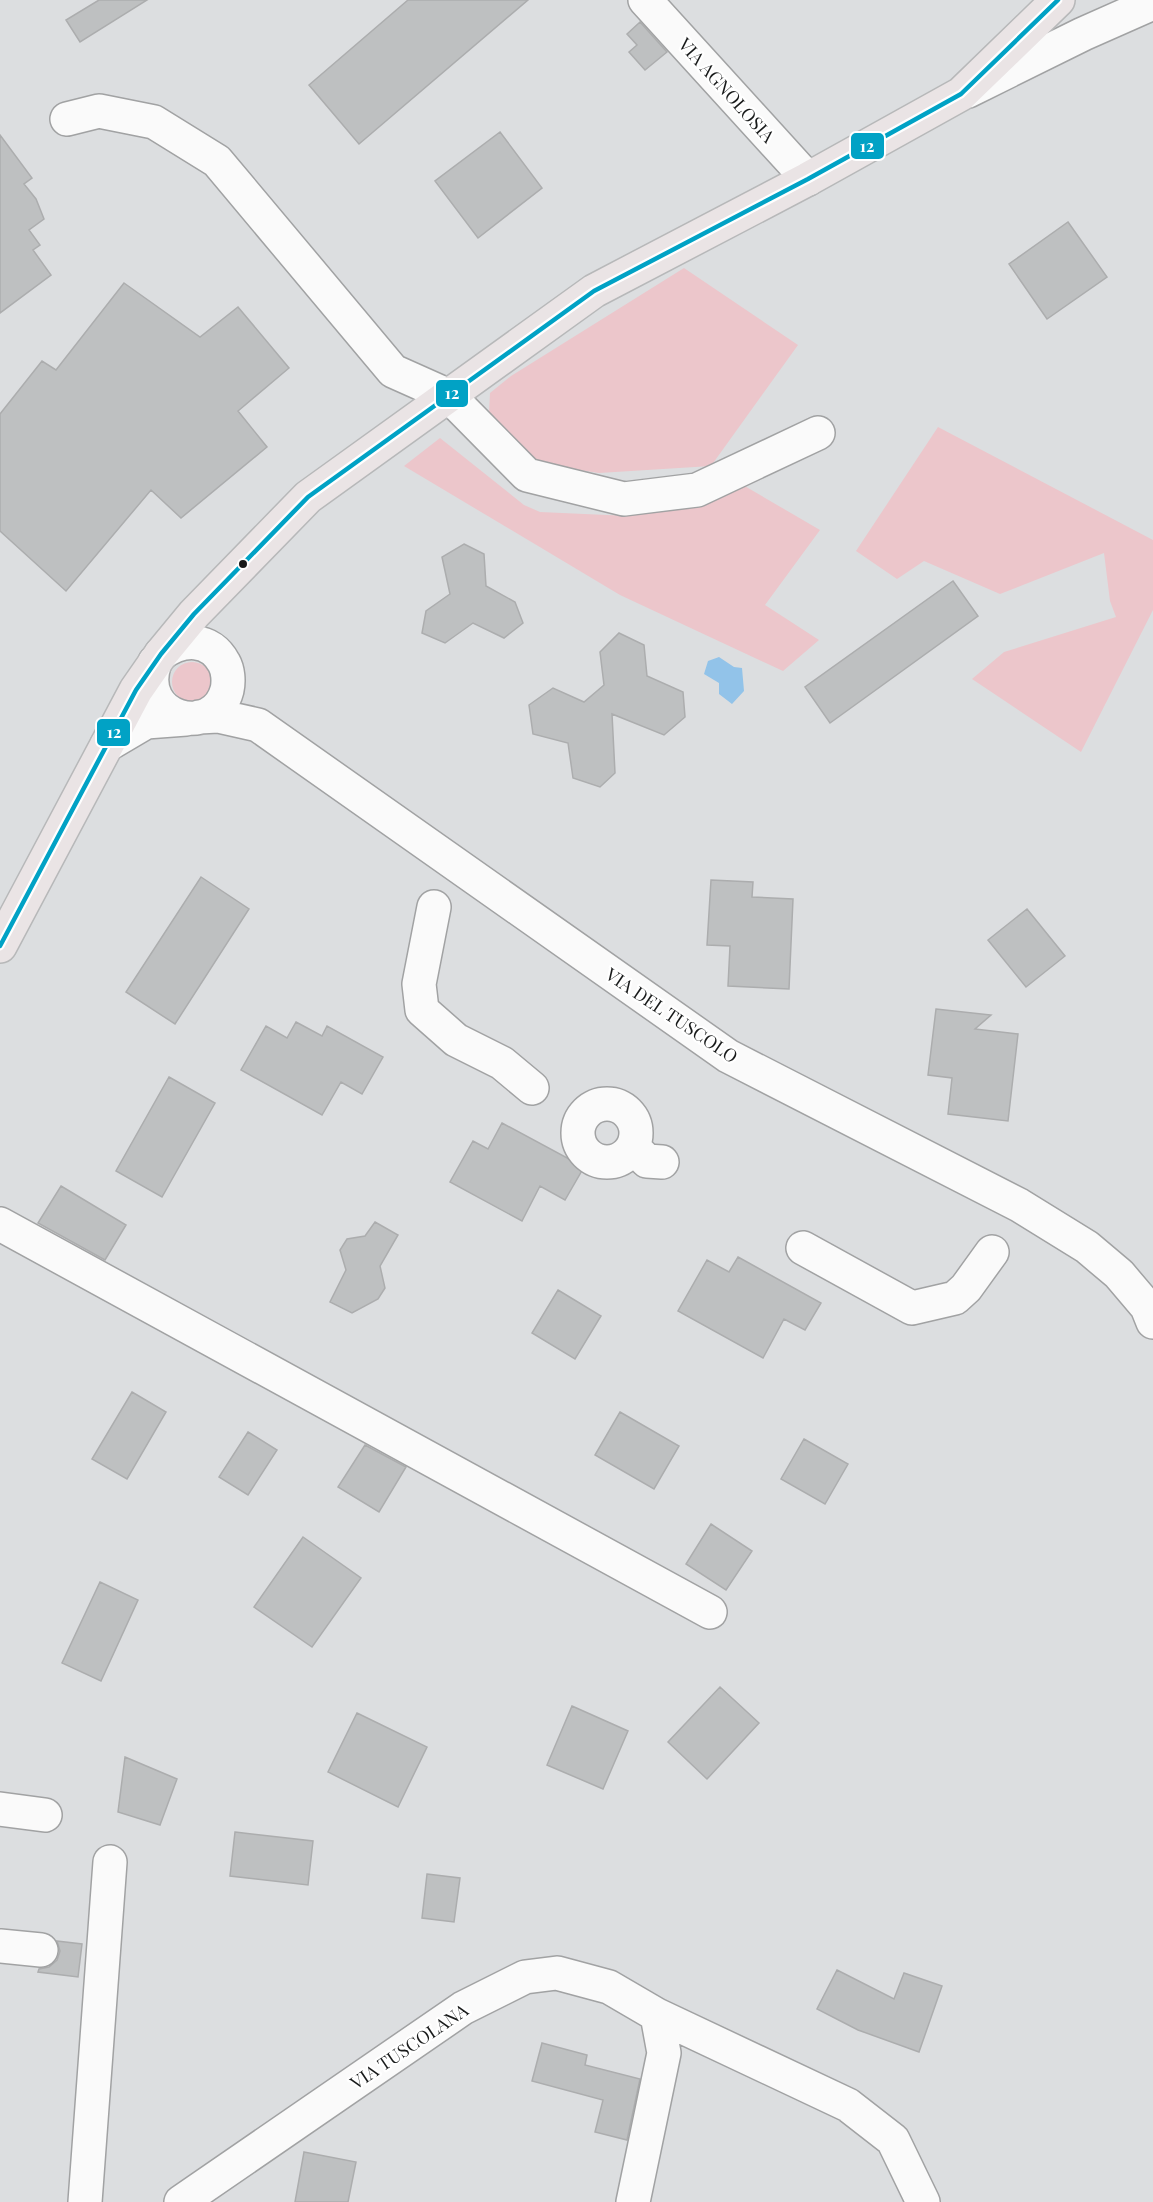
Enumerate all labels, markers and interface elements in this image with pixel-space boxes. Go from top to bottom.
street label: VIA AGNOLOSIA [673,32,781,148]
line badge: 12 [850,132,885,160]
text: 12 [860,135,874,156]
line badge: 12 [435,379,469,408]
text: 12 [445,382,459,403]
unlabelled marker [237,558,249,570]
line badge: 12 [96,718,131,747]
text: 12 [107,721,121,742]
street label: VIA DEL TUSCOLO [600,961,743,1068]
street label: VIA TUSCOLANA [345,1997,473,2095]

